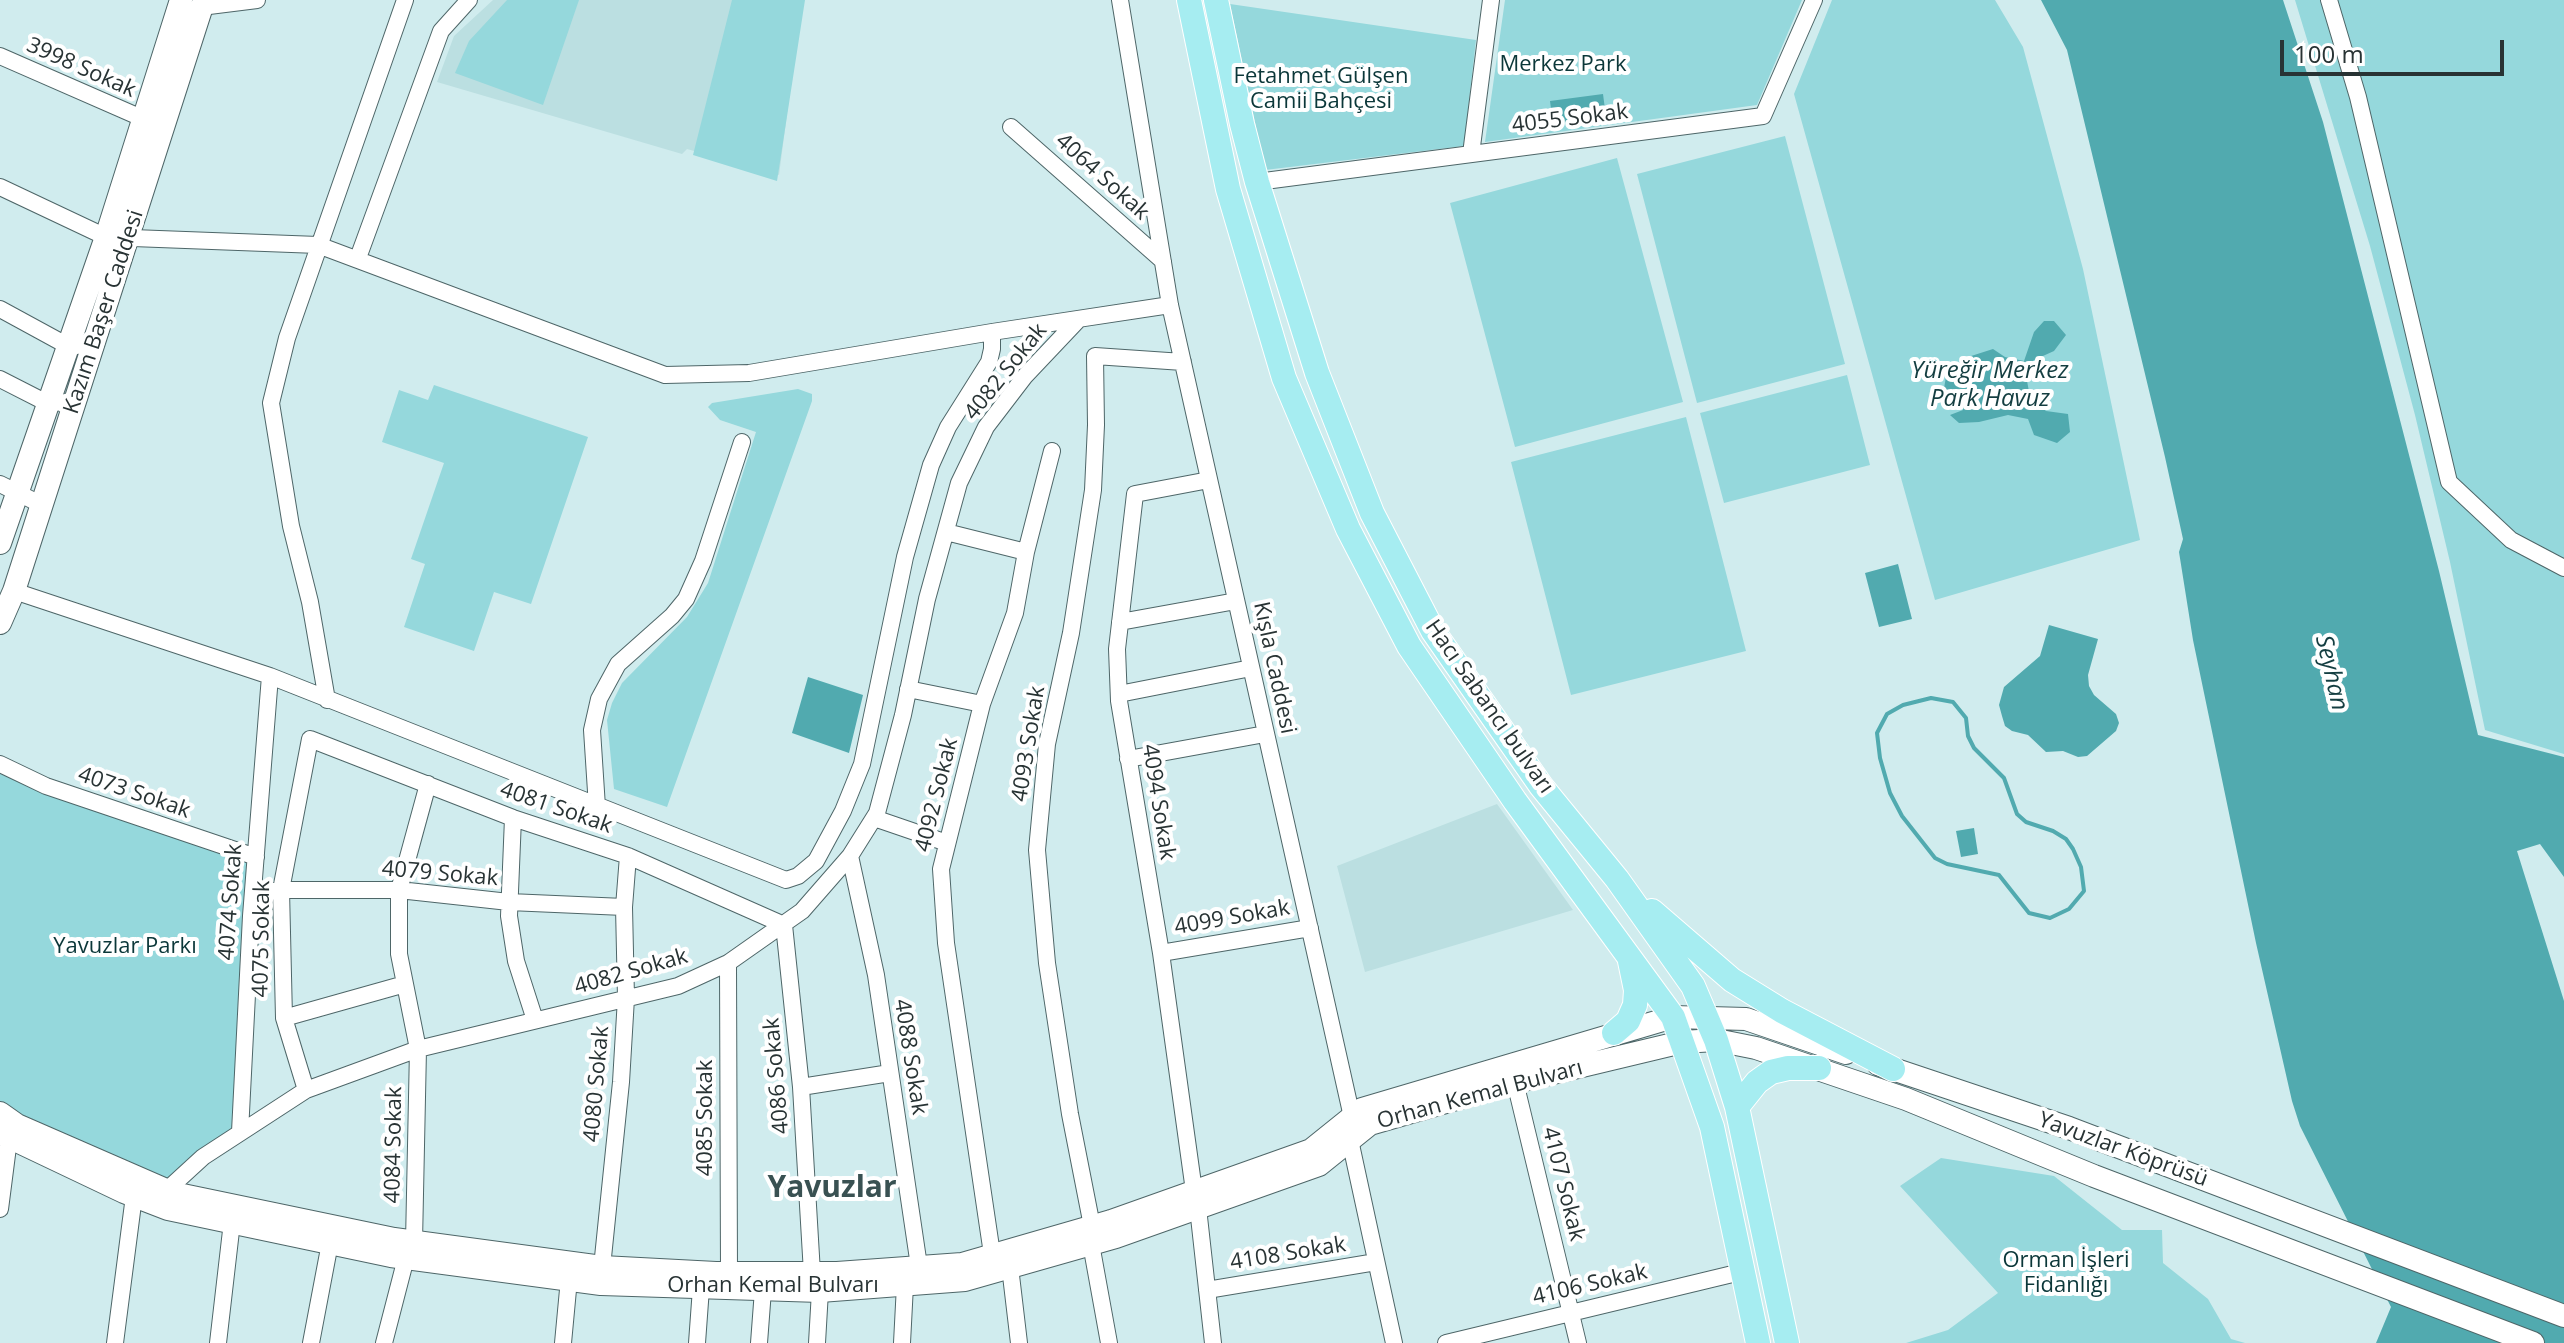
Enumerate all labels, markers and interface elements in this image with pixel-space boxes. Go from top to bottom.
scale bar [2284,24,2508,74]
street label: 3998 Sokak [22,32,140,104]
text: 100 m [2294,37,2364,70]
park label: Merkez Park [1499,52,1627,78]
park label: Fetahmet Gülşen Camii Bahçesi [1234,64,1408,116]
street label: 4055 Sokak [1510,99,1630,139]
street label: 4064 Sokak [1050,128,1154,226]
street label: Kazım Başer Caddesi [59,207,149,417]
street label: 4082 Sokak [959,318,1053,426]
water label: Yüreğir Merkez Park Havuz [1911,357,2069,413]
street label: Kışla Caddesi [1247,600,1301,736]
street label: Hacı Sabancı bulvarı [1419,615,1559,799]
water label: Seyhan [2308,633,2354,713]
street label: 4093 Sokak [1007,684,1051,804]
street label: 4092 Sokak [910,735,964,855]
street label: 4094 Sokak [1136,742,1180,862]
street label: 4073 Sokak [75,762,193,824]
street label: 4081 Sokak [497,777,615,839]
street label: 4074 Sokak [214,843,248,961]
street label: 4079 Sokak [381,856,499,892]
street label: 4075 Sokak [248,880,276,998]
street label: 4099 Sokak [1172,895,1292,941]
park label: Yavuzlar Parkı [53,934,197,960]
street label: 4082 Sokak [571,943,691,1001]
street label: 4088 Sokak [888,997,932,1117]
street label: 4086 Sokak [759,1017,795,1135]
street label: 4080 Sokak [579,1025,615,1143]
street label: Orhan Kemal Bulvarı [1374,1055,1586,1135]
street label: 4085 Sokak [693,1060,719,1176]
street label: 4084 Sokak [380,1086,408,1204]
street label: Yavuzlar Köprüsü [2035,1107,2211,1193]
street label: 4107 Sokak [1536,1124,1590,1244]
district label: Yavuzlar [767,1170,897,1206]
street label: 4108 Sokak [1228,1232,1348,1276]
park label: Orman İşleri Fidanlığı [2003,1248,2129,1300]
street label: 4106 Sokak [1530,1259,1650,1311]
street label: Orhan Kemal Bulvarı [667,1273,879,1299]

